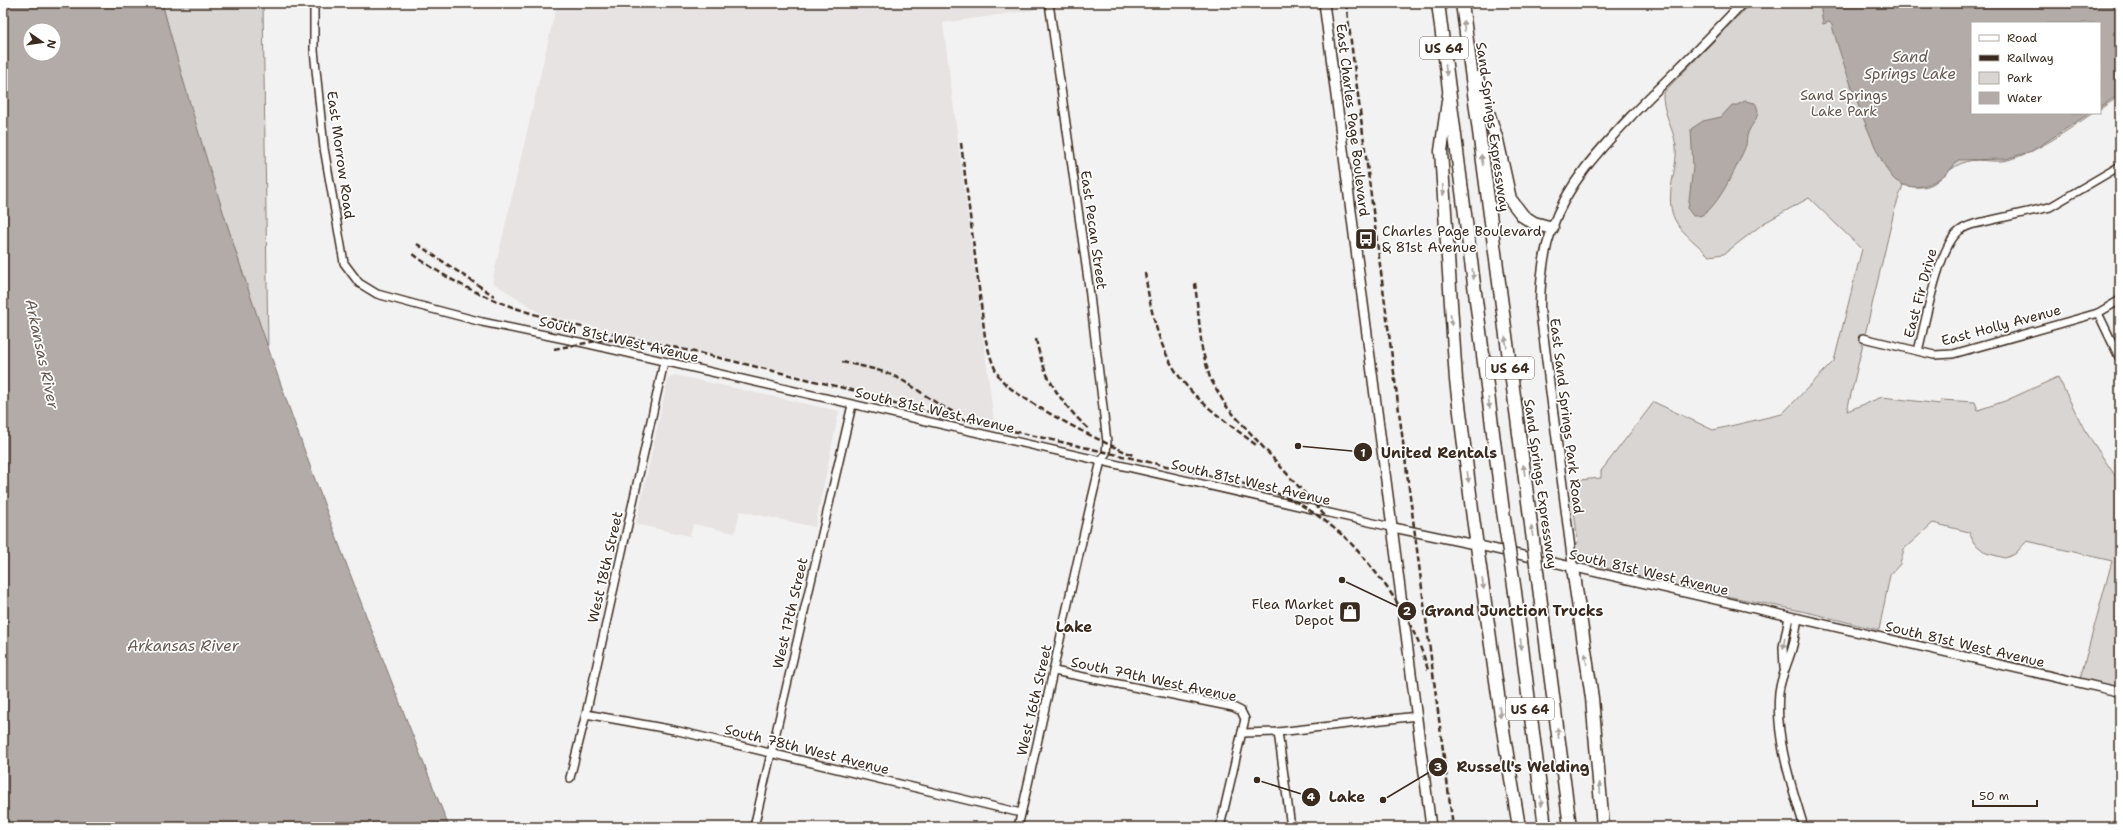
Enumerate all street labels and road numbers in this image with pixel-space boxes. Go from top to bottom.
street label: East Charles Page Boulevard [1332,22,1374,218]
road number: US 64 [1420,37,1468,59]
street label: Sand Springs Expressway [1472,41,1514,213]
street label: East Morrow Road [323,90,359,220]
street label: East Pecan Street [1077,169,1111,291]
street label: East Fir Drive [1899,246,1941,340]
street label: East Holly Avenue [1939,300,2063,350]
street label: South 81st West Avenue [537,312,701,366]
street label: East Sand Springs Park Road [1546,317,1588,515]
road number: US 64 [1486,357,1534,379]
street label: South 81st West Avenue [853,383,1017,437]
street label: Sand Springs Expressway [1520,398,1562,570]
street label: South 81st West Avenue [1169,455,1333,509]
street label: West 18th Street [583,509,627,625]
street label: South 81st West Avenue [1567,545,1731,599]
street label: West 17th Street [768,556,812,670]
street label: South 81st West Avenue [1883,617,2047,671]
street label: West 16th Street [1012,643,1056,757]
street label: South 79th West Avenue [1069,653,1239,705]
road number: US 64 [1506,698,1554,720]
street label: South 78th West Avenue [723,720,891,778]

